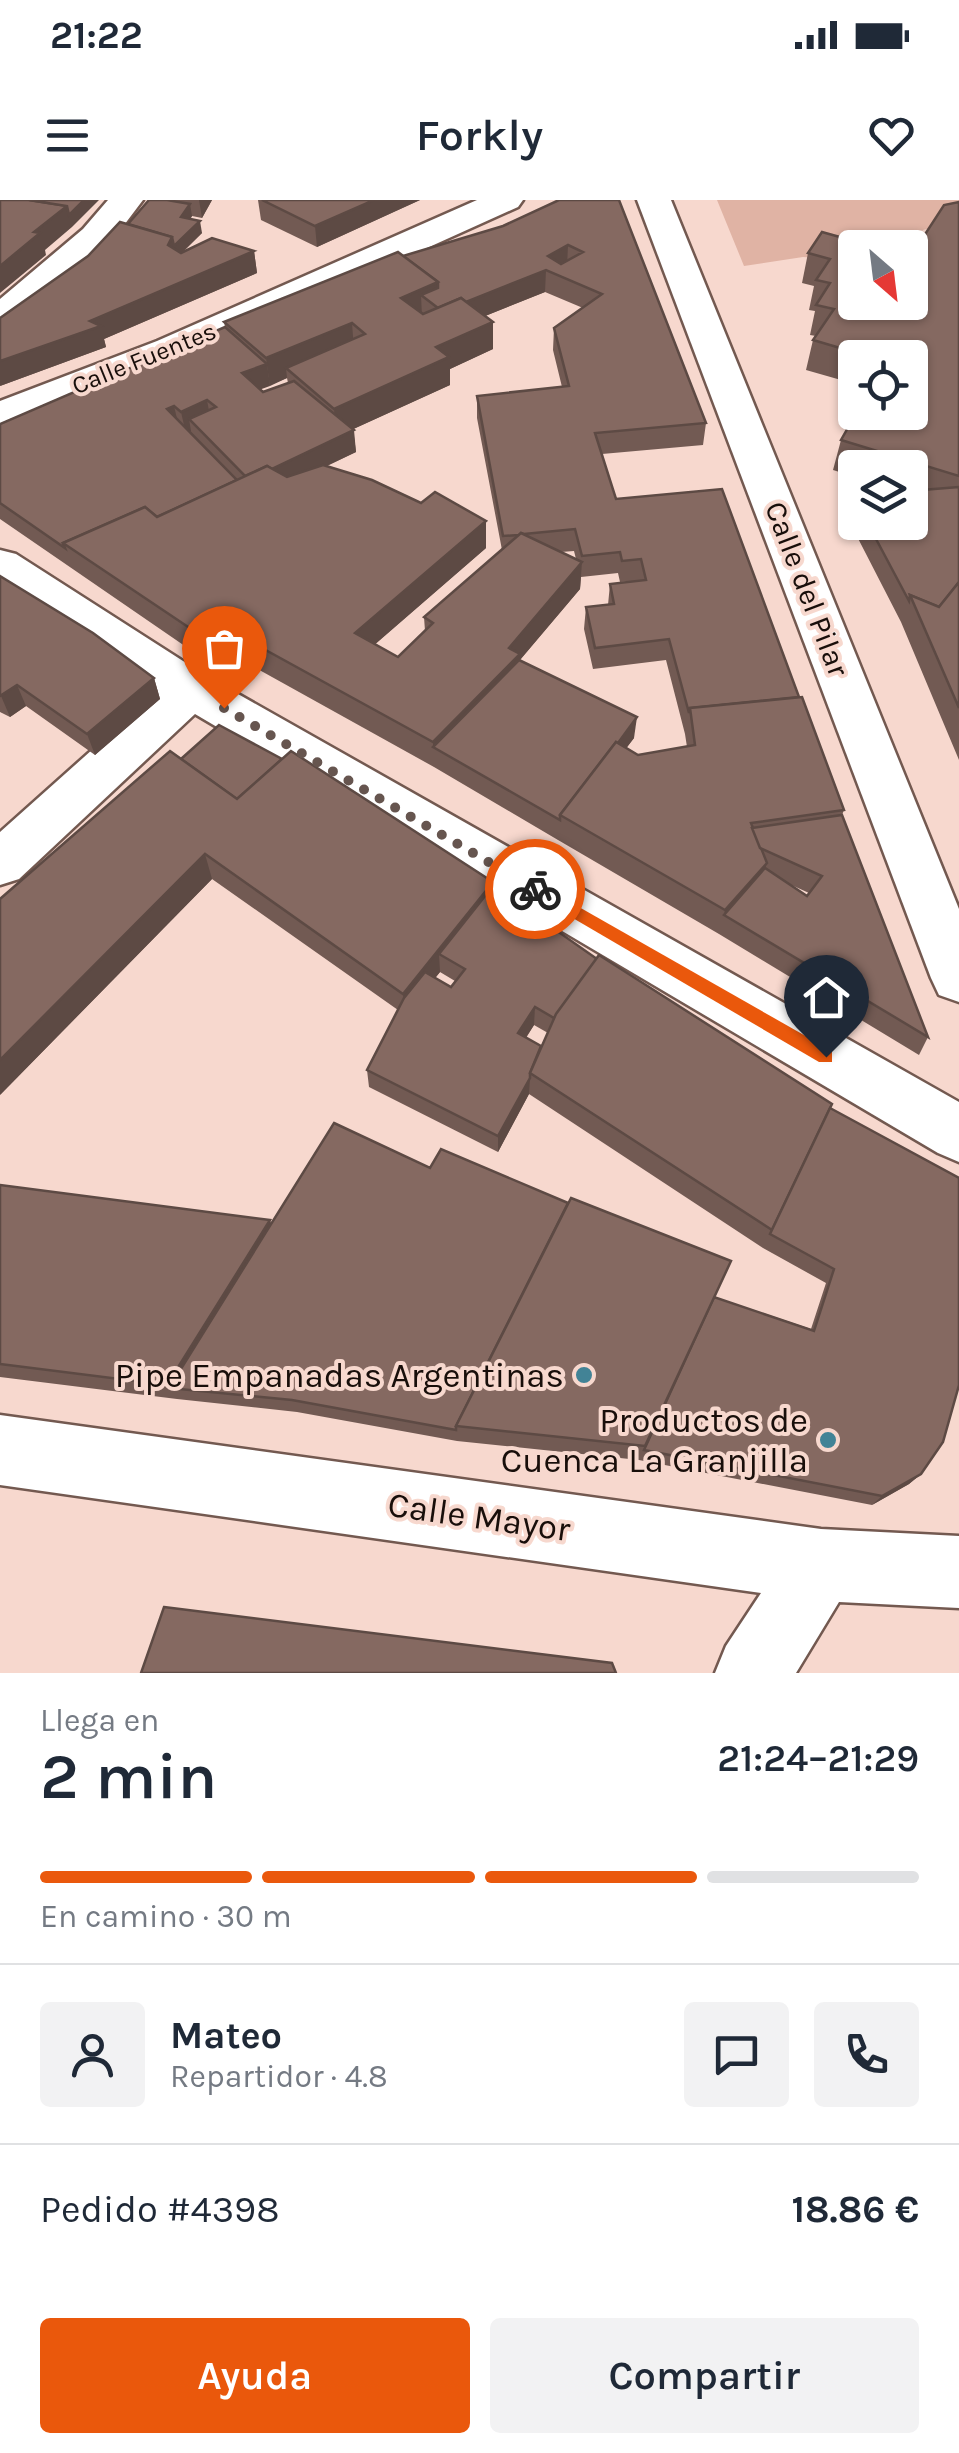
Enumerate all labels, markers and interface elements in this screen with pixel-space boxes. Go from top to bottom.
text: 21:22 [50,13,143,58]
icon: menu [40,108,95,163]
icon: heart [864,108,919,163]
text: Forkly [416,109,543,161]
north arrow [838,230,928,320]
map controls [838,230,928,540]
street label: Calle Fuentes [68,316,220,400]
button: locate [838,340,928,430]
button: layers [838,450,928,540]
street label: Calle del Pilar [757,497,857,682]
pin [182,606,267,709]
icon: bag [197,621,252,676]
courier [485,839,585,939]
icon: bike [508,862,563,917]
pin [784,955,869,1058]
icon: home [799,970,854,1025]
place label: Pipe Empanadas Argentinas [115,1355,564,1396]
marker: Pipe Empanadas Argentinas [573,1364,595,1386]
place label: Productos de Cuenca La Granjilla [501,1400,808,1481]
marker: Productos de Cuenca La Granjilla [817,1429,839,1451]
street label: Calle Mayor [385,1484,573,1550]
text: Llega en [40,1702,159,1739]
text: 21:24–21:29 [717,1736,919,1781]
text: 2 min [40,1738,217,1814]
text: En camino · 30 m [40,1898,292,1935]
button: person [40,2002,145,2107]
button: chat [684,2002,789,2107]
button: phone [814,2002,919,2107]
text: Mateo [170,2013,282,2058]
text: Repartidor · 4.8 [170,2058,388,2095]
text: Pedido #4398 [40,2187,280,2232]
text: 18.86 € [791,2187,919,2232]
button: Ayuda [40,2318,470,2433]
button: Compartir [490,2318,919,2433]

